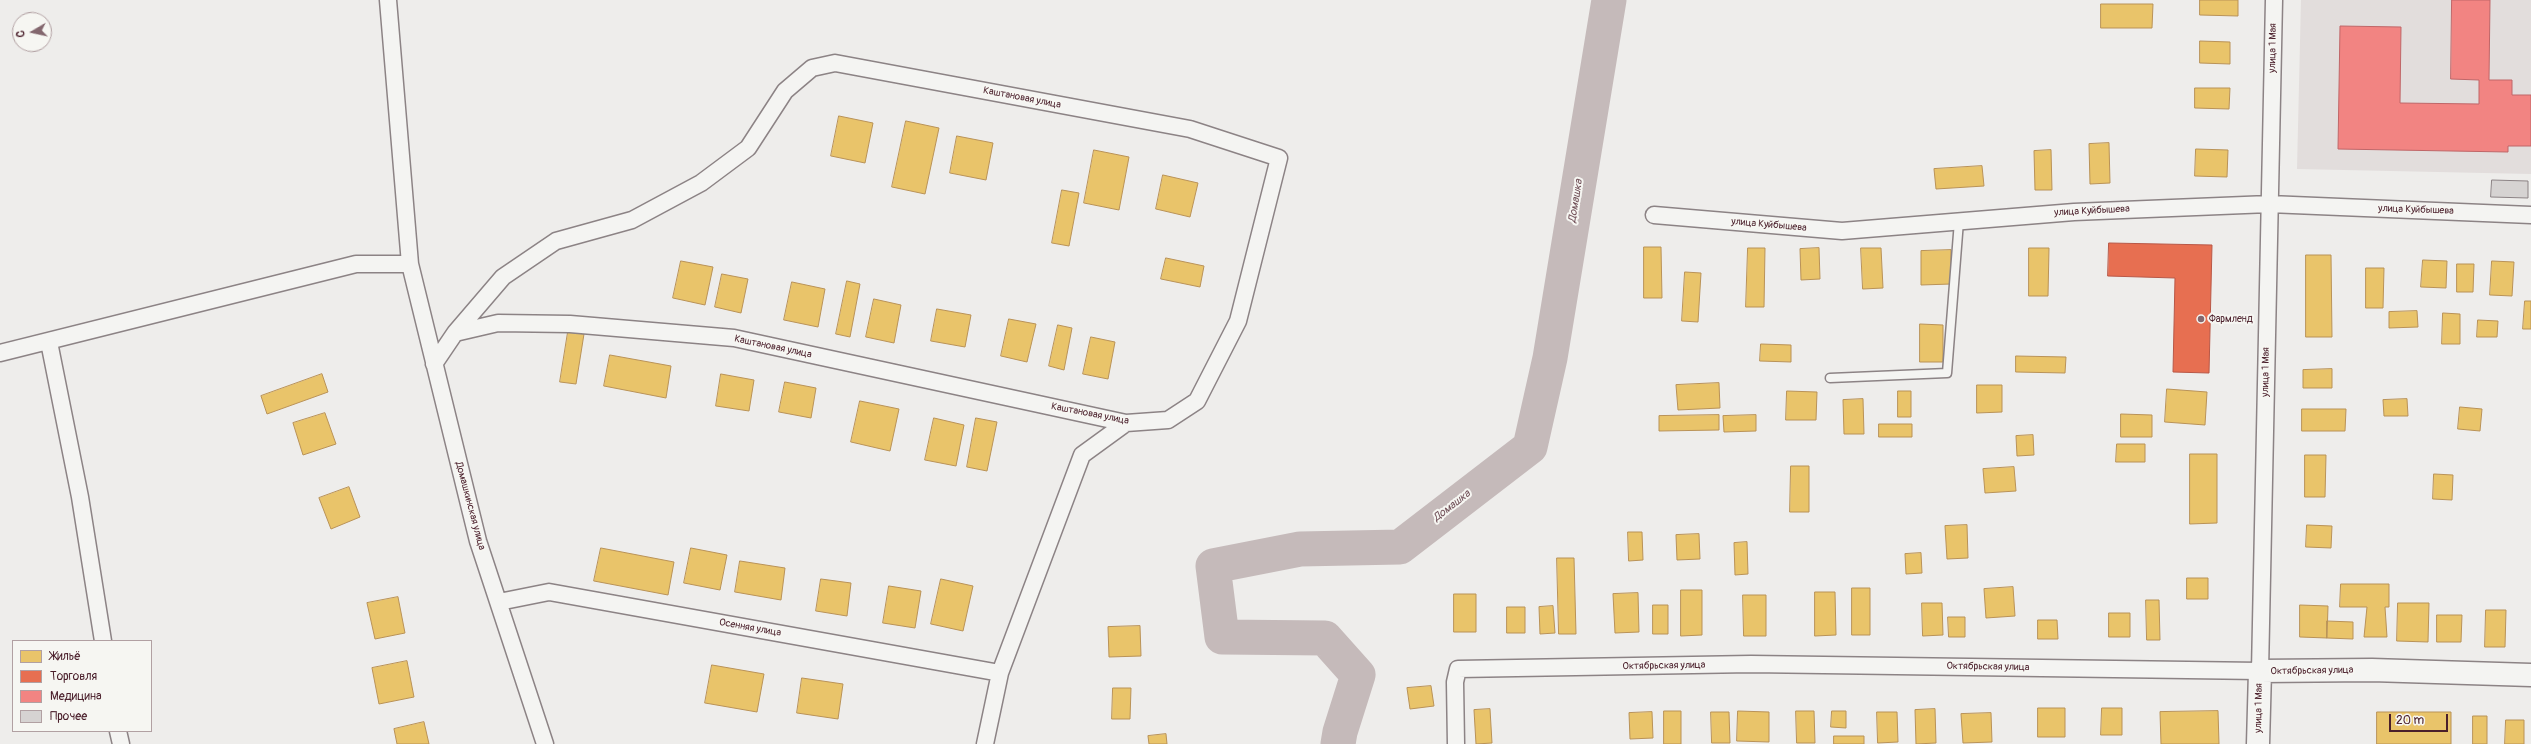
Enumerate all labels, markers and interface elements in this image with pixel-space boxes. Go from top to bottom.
north arrow [12,12,52,52]
street label: улица 1 Мая [2267,23,2279,73]
text: С [14,29,28,38]
street label: Каштановая улица [982,85,1062,111]
water label: Домашка [1566,179,1586,223]
street label: улица Куйбышева [2054,203,2130,219]
street label: улица Куйбышева [2378,203,2454,217]
street label: улица Куйбышева [1731,216,1807,234]
place label: Фармленд [2209,313,2253,325]
marker: Фармленд [2196,314,2206,324]
street label: Каштановая улица [733,333,813,361]
street label: улица 1 Мая [2260,347,2272,397]
street label: Каштановая улица [1050,401,1130,427]
street label: Домашкинская улица [452,461,488,551]
water label: Домашка [1431,487,1473,525]
street label: Осенняя улица [718,617,782,639]
legend [12,640,152,732]
text: Жильё [50,649,81,664]
street label: Октябрьская улица [1622,659,1706,673]
street label: Октябрьская улица [1946,660,2030,674]
street label: Октябрьская улица [2270,664,2354,678]
text: Торговля [50,669,97,684]
street label: улица 1 Мая [2253,683,2265,733]
text: Медицина [50,689,102,704]
scale bar [2391,706,2450,732]
text: Прочее [50,709,87,724]
text: 20 m [2396,713,2424,728]

